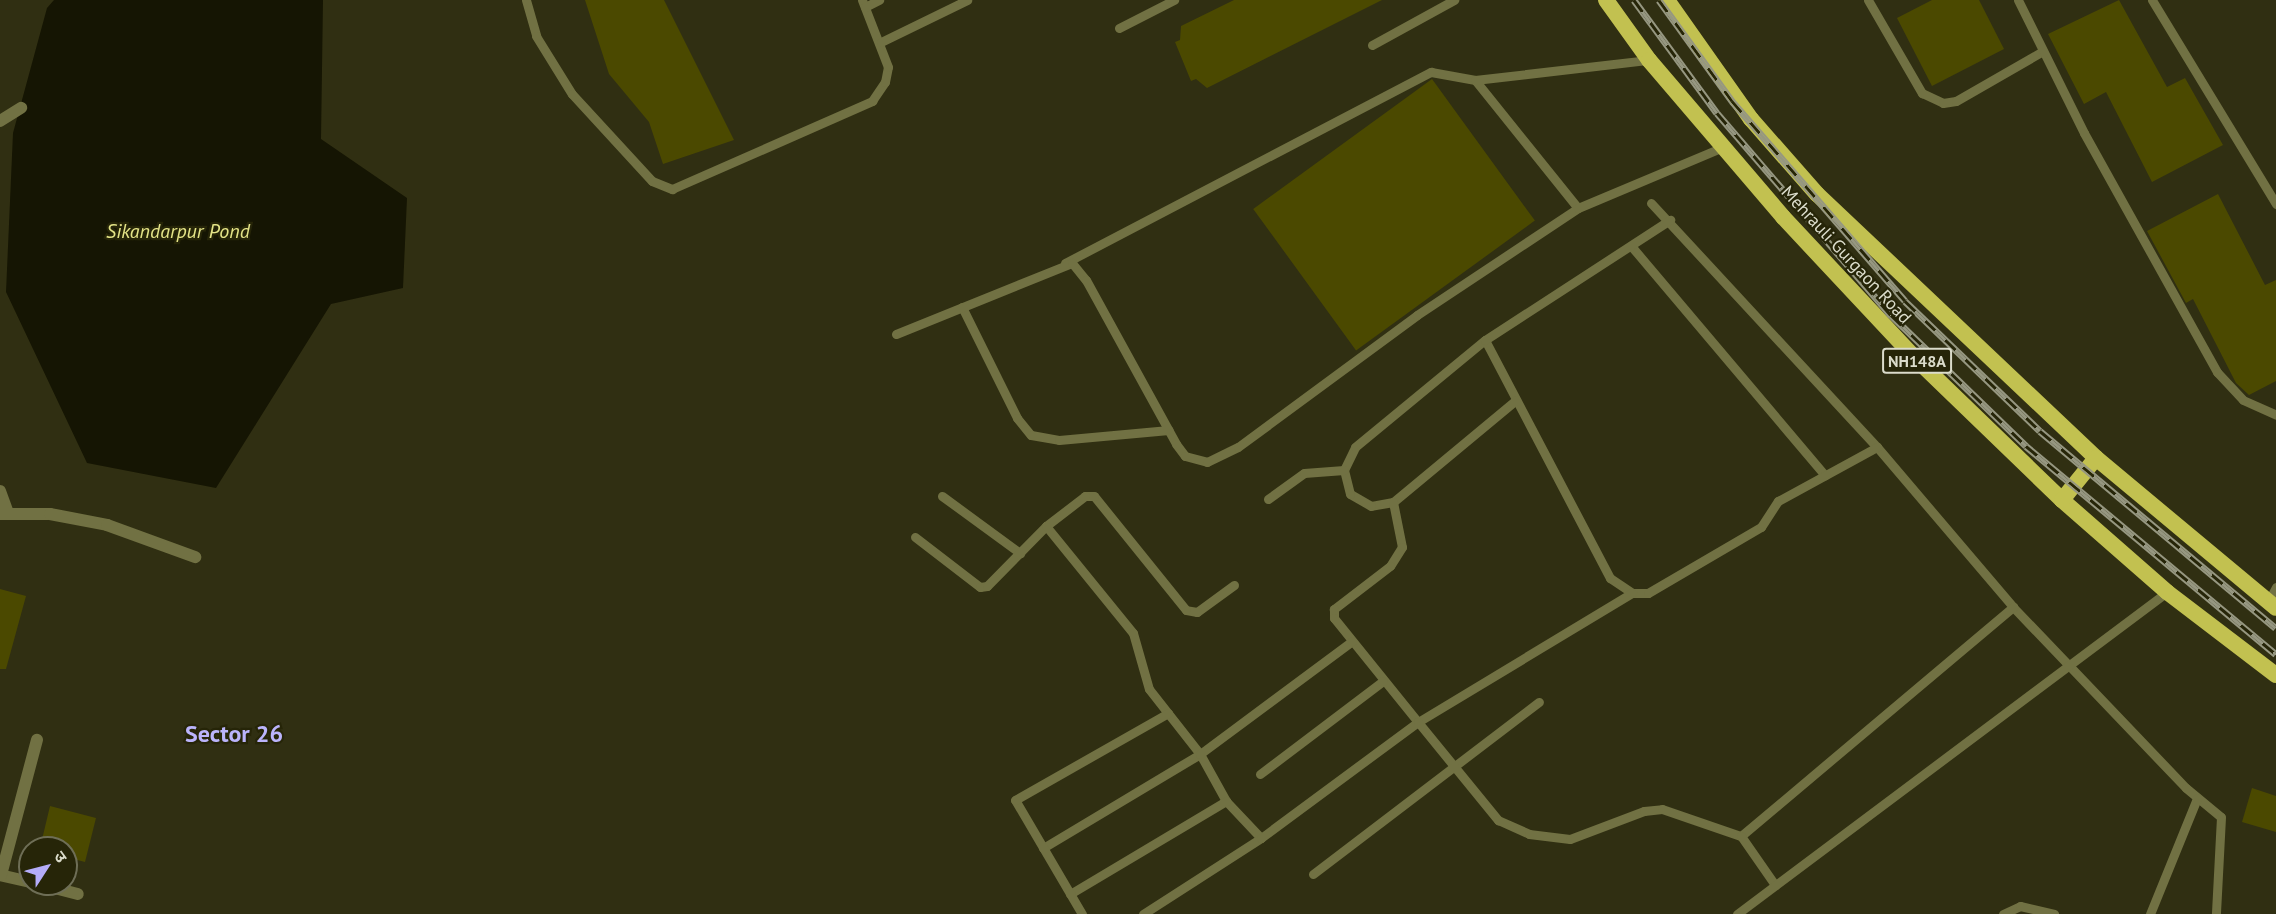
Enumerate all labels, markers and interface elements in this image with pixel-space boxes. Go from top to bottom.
street label: Mehrauli Gurgaon Road [1776,182,1916,328]
water label: Sikandarpur Pond [106,219,250,243]
road number: NH148A [1881,348,1953,374]
district label: Sector 26 [185,720,283,748]
north arrow [18,836,78,896]
text: उ [50,847,72,866]

